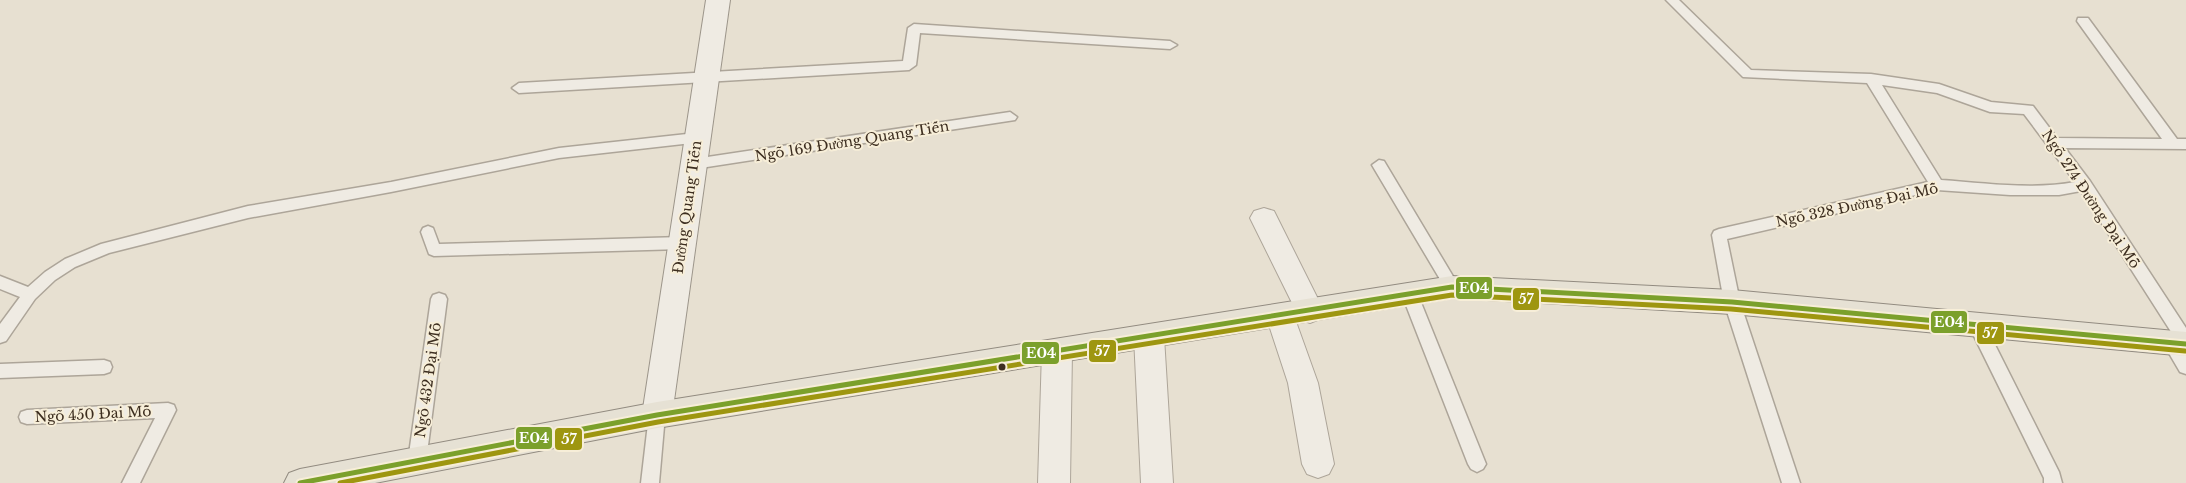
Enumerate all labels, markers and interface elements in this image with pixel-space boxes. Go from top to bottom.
street label: Ngõ 169 Đường Quang Tiến [754,117,951,165]
street label: Ngõ 274 Đường Đại Mỗ [2038,126,2144,272]
street label: Đường Quang Tiến [669,139,705,275]
street label: Ngõ 328 Đường Đại Mỗ [1774,179,1940,231]
line badge: E04 [1455,276,1493,300]
text: E04 [1459,279,1489,297]
line badge: 57 [1512,287,1540,311]
text: 57 [1518,290,1535,308]
line badge: E04 [1930,310,1968,334]
text: E04 [1934,313,1964,331]
street label: Ngõ 432 Đại Mỗ [411,321,445,439]
line badge: 57 [1976,321,2005,345]
text: 57 [1982,324,1999,342]
line badge: 57 [1088,339,1117,363]
line badge: E04 [1021,341,1060,365]
text: 57 [1094,342,1111,360]
text: E04 [1026,344,1056,362]
unlabelled marker [997,362,1007,372]
street label: Ngõ 450 Đại Mỗ [34,402,152,426]
line badge: E04 [515,426,553,450]
line badge: 57 [554,427,583,451]
text: E04 [519,429,549,447]
text: 57 [561,430,578,448]

